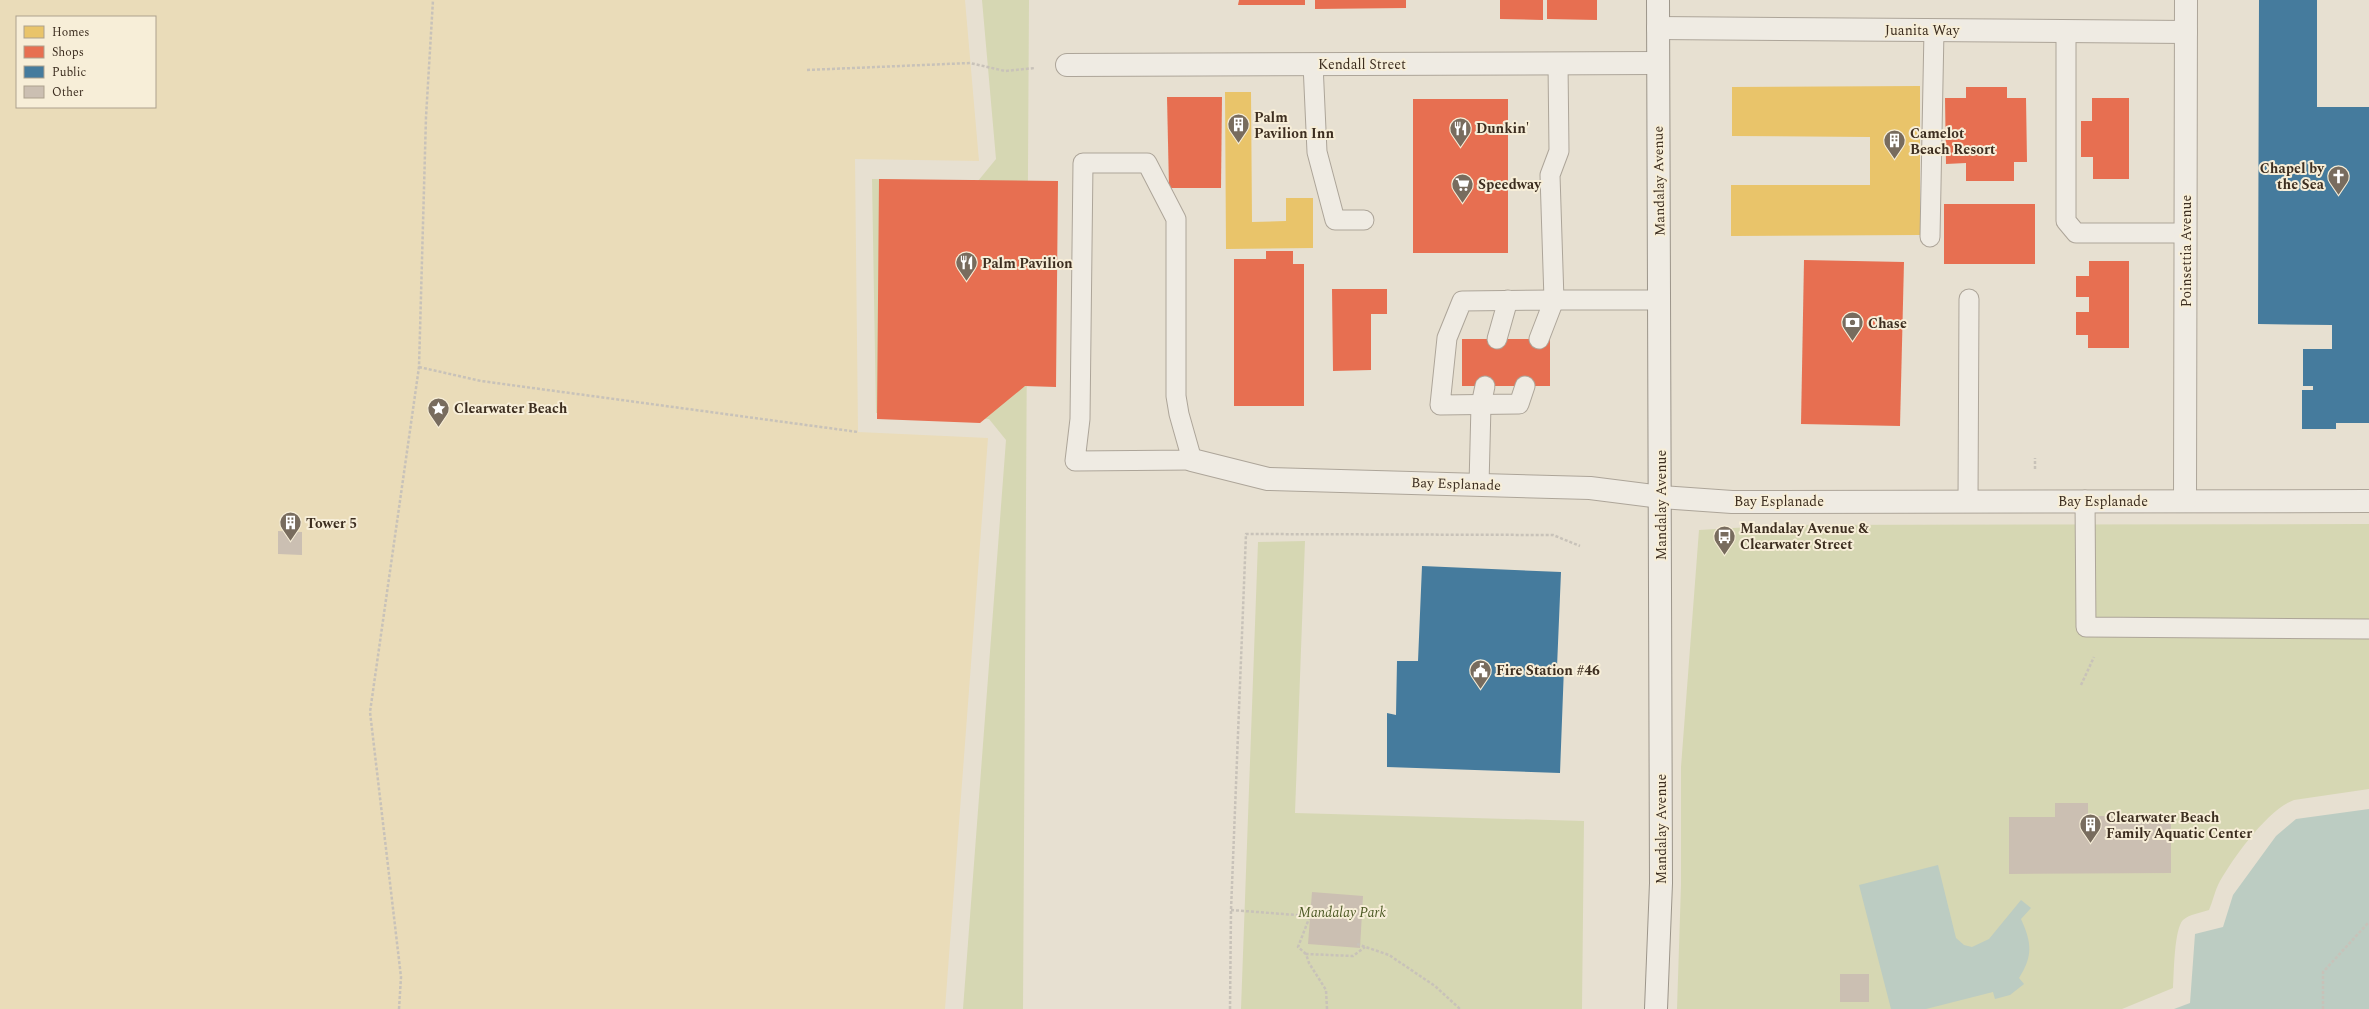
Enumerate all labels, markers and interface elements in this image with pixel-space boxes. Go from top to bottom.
legend [16,16,156,108]
street label: Juanita Way [1885,20,1961,41]
text: Homes [52,23,90,42]
text: Shops [52,43,84,62]
street label: Kendall Street [1318,54,1406,75]
text: Public [52,63,86,82]
text: Other [52,83,84,102]
place label: Palm Pavilion Inn [1254,107,1334,144]
building icon: Palm Pavilion Inn [1225,112,1251,145]
restaurant icon: Dunkin' [1448,115,1474,148]
place label: Dunkin' [1476,118,1529,139]
place label: Camelot Beach Resort [1910,123,1996,160]
street label: Mandalay Avenue [1648,125,1670,236]
building icon: Camelot Beach Resort [1882,128,1908,161]
place label: Chapel by the Sea [2260,158,2325,195]
church icon: Chapel by the Sea [2326,163,2352,196]
supermarket icon: Speedway [1450,171,1476,204]
place label: Speedway [1478,174,1542,195]
street label: Poinsettia Avenue [2176,195,2197,307]
restaurant icon: Palm Pavilion [954,250,980,283]
place label: Palm Pavilion [982,253,1073,274]
bank icon: Chase [1839,310,1865,343]
place label: Chase [1868,313,1907,334]
place icon: Clearwater Beach [426,395,452,428]
place label: Clearwater Beach [454,398,568,419]
street label: Mandalay Avenue [1651,450,1672,560]
street label: Bay Esplanade [1411,472,1501,496]
street label: Bay Esplanade [1734,491,1824,512]
street label: Bay Esplanade [2058,491,2148,512]
building icon: Tower 5 [277,510,303,543]
place label: Tower 5 [306,513,357,534]
place label: Mandalay Avenue & Clearwater Street [1740,518,1869,555]
bus stop icon: Mandalay Avenue & Clearwater Street [1711,523,1737,556]
public building icon: Fire Station #46 [1467,657,1493,690]
place label: Fire Station #46 [1496,660,1600,681]
street label: Mandalay Avenue [1651,774,1672,884]
place label: Clearwater Beach Family Aquatic Center [2106,807,2252,844]
building icon: Clearwater Beach Family Aquatic Center [2077,812,2103,845]
park label: Mandalay Park [1298,902,1386,923]

